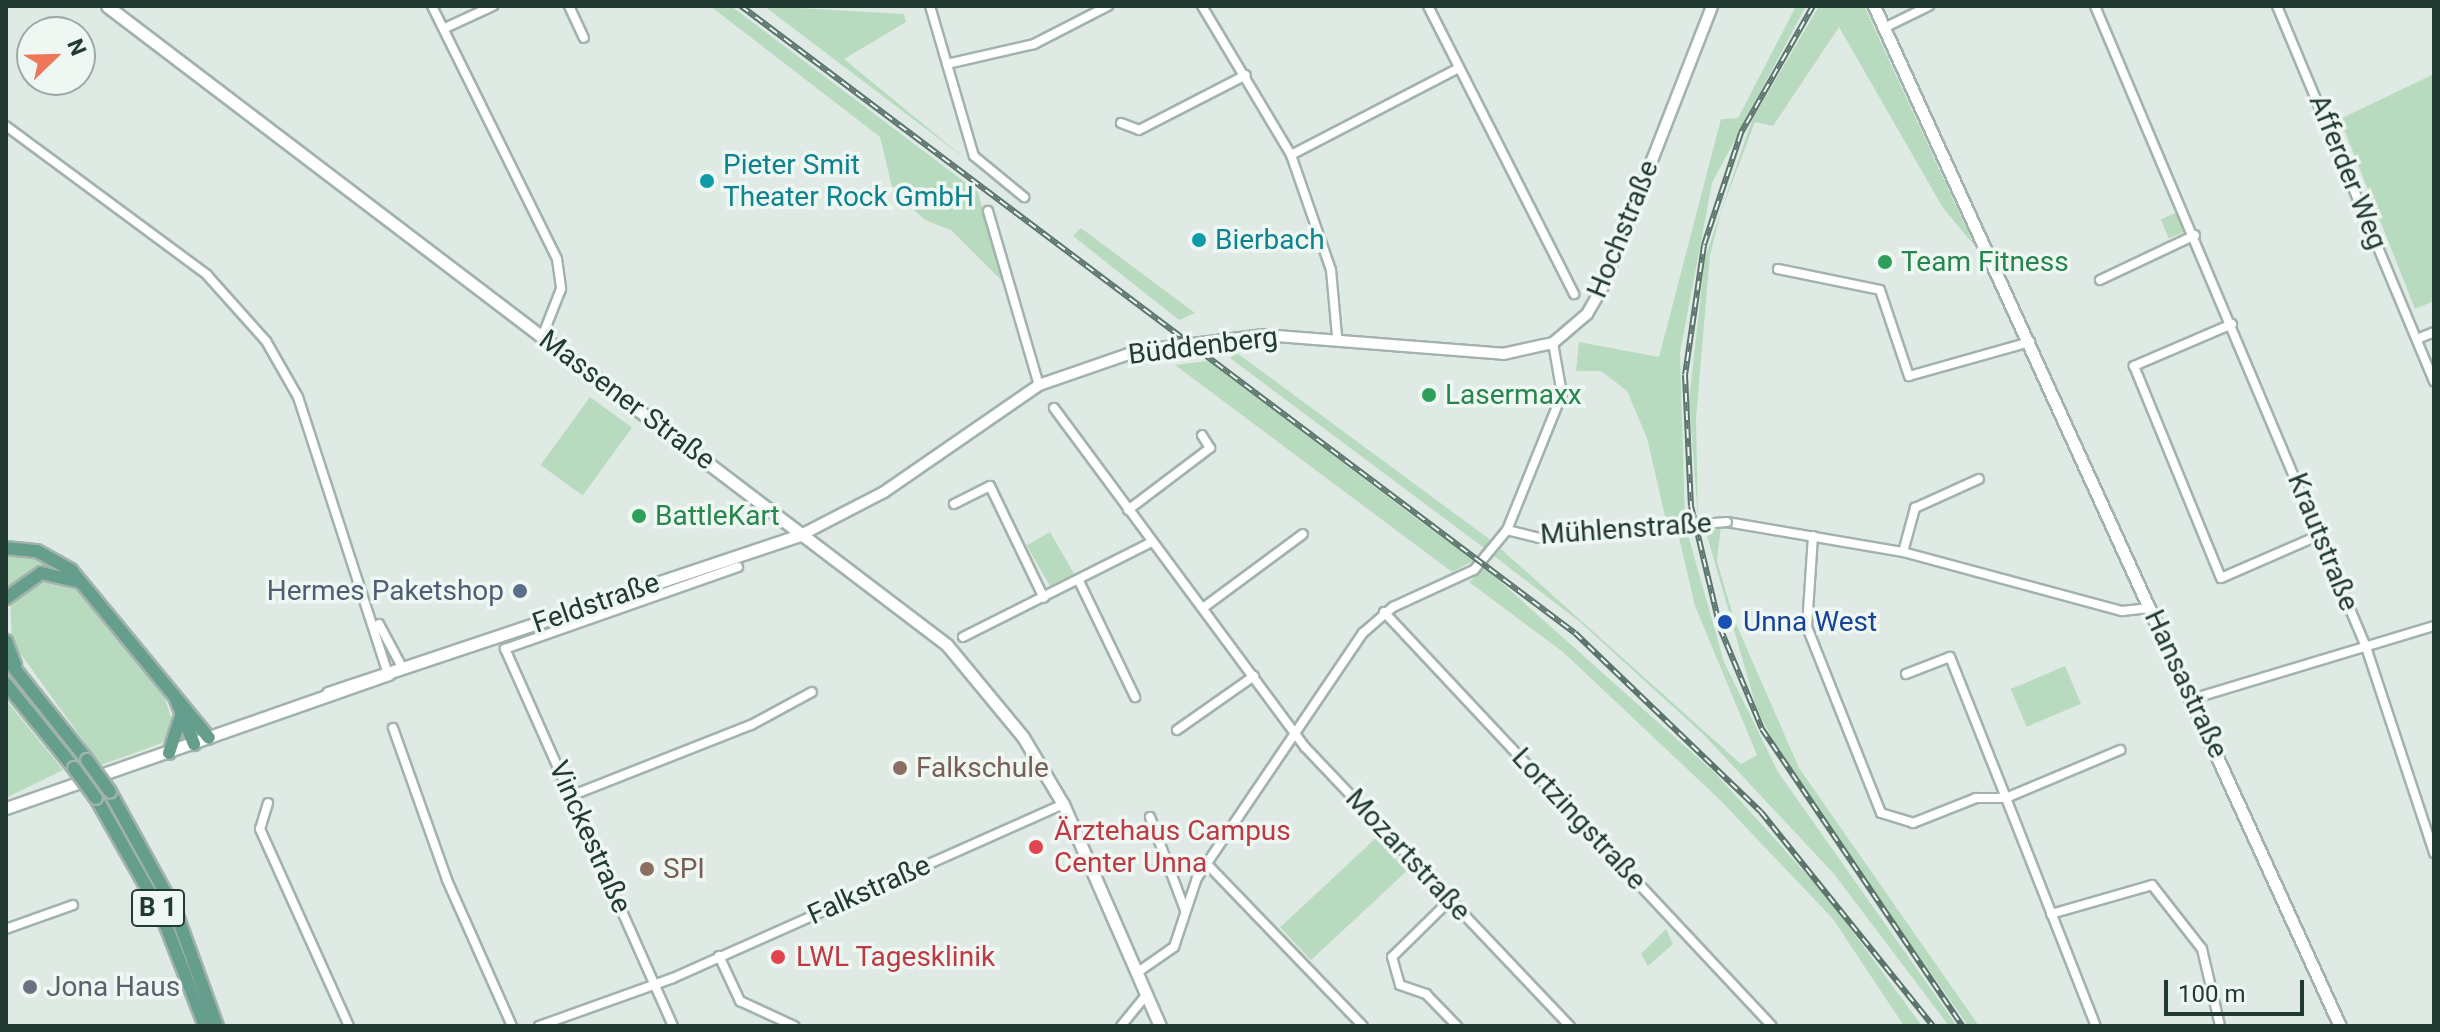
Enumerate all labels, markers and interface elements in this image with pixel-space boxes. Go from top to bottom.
north arrow [16,16,96,96]
text: N [62,35,91,59]
street label: Afferder Weg [2302,90,2394,254]
place label: Pieter Smit Theater Rock GmbH [723,148,974,214]
street label: Hochstraße [1580,155,1666,303]
marker: Pieter Smit Theater Rock GmbH [698,172,716,190]
place label: Bierbach [1215,223,1325,257]
marker: Bierbach [1190,231,1208,249]
place label: Team Fitness [1901,245,2069,279]
marker: Team Fitness [1876,253,1894,271]
street label: Büddenberg [1126,320,1280,372]
street label: Massener Straße [532,323,722,477]
place label: Lasermaxx [1445,378,1582,412]
marker: Lasermaxx [1420,386,1438,404]
street label: Krautstraße [2280,468,2366,616]
place label: BattleKart [655,499,780,533]
street label: Mühlenstraße [1539,506,1713,552]
marker: BattleKart [630,507,648,525]
street label: Feldstraße [528,566,664,640]
place label: Hermes Paketshop [267,574,504,608]
marker: Hermes Paketshop [511,582,529,600]
place label: Unna West [1743,605,1877,639]
street label: Hansastraße [2137,605,2235,763]
marker: Unna West [1714,611,1736,633]
street label: Lortzingstraße [1505,741,1653,897]
place label: Falkschule [916,751,1049,785]
street label: Vinckestraße [542,756,638,918]
marker: Falkschule [891,759,909,777]
street label: Mozartstraße [1338,782,1478,928]
place label: Ärztehaus Campus Center Unna [1054,814,1291,880]
marker: Ärztehaus Campus Center Unna [1025,836,1047,858]
street label: Falkstraße [803,848,935,932]
place label: SPI [663,852,705,886]
marker: SPI [638,860,656,878]
road number: B 1 [130,886,186,930]
place label: LWL Tagesklinik [796,940,996,974]
marker: LWL Tagesklinik [767,946,789,968]
scale bar [2168,964,2308,1014]
place label: Jona Haus [46,970,180,1004]
marker: Jona Haus [21,978,39,996]
text: 100 m [2178,980,2245,1008]

